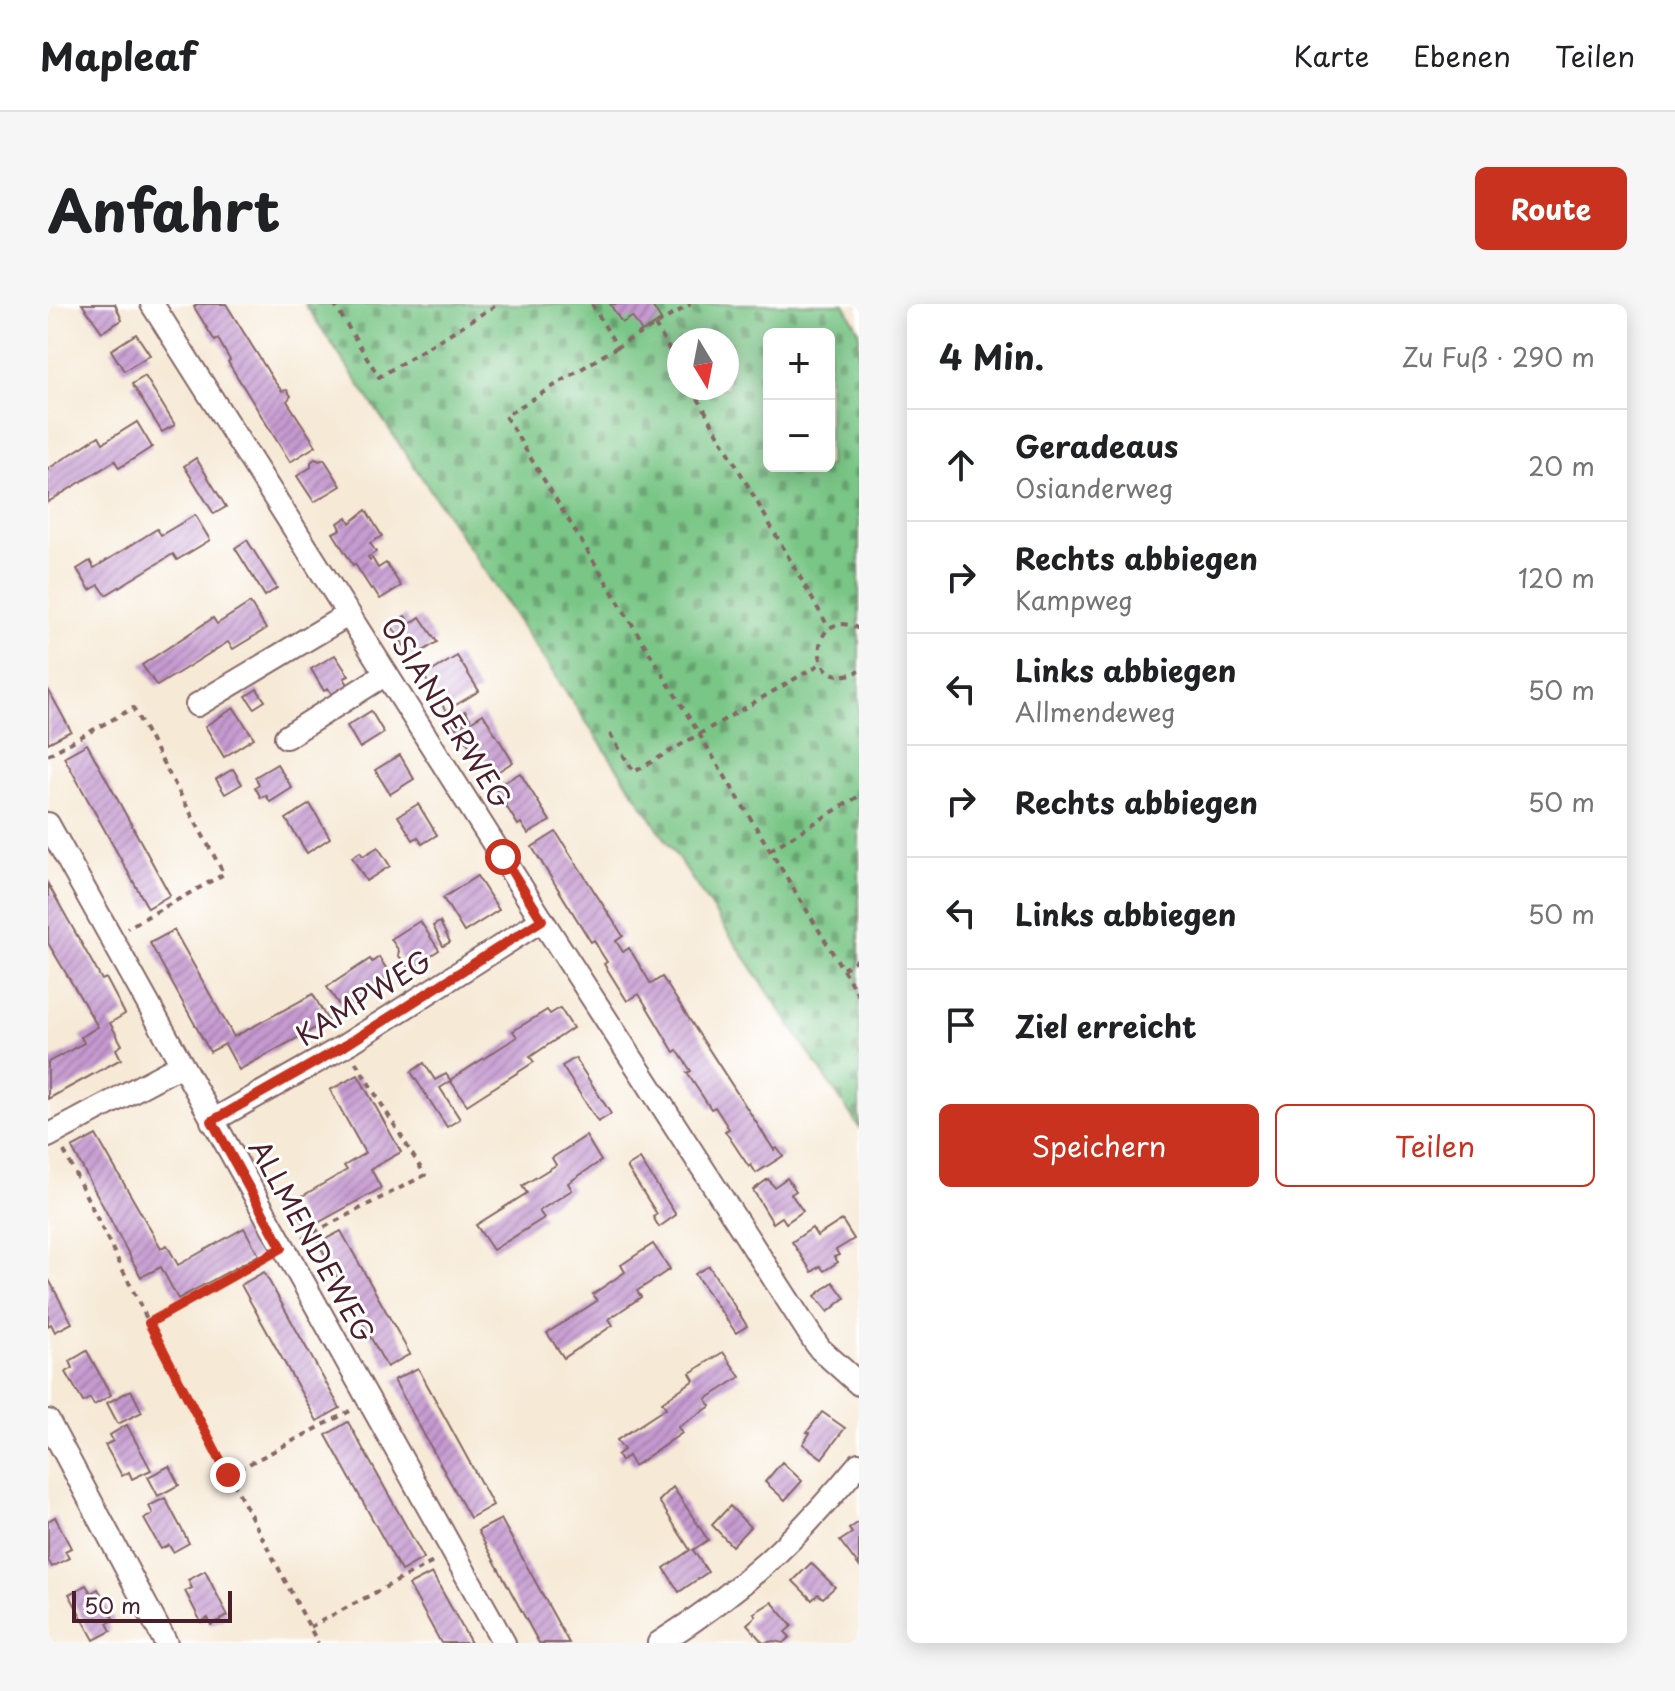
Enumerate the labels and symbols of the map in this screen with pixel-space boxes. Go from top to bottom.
north arrow [667,328,739,400]
street label: OSIANDERWEG [371,608,523,816]
route start [485,839,521,875]
street label: KAMPWEG [287,938,439,1056]
street label: ALLMENDEWEG [239,1131,387,1349]
route end [210,1457,246,1493]
scale bar [72,1587,232,1623]

